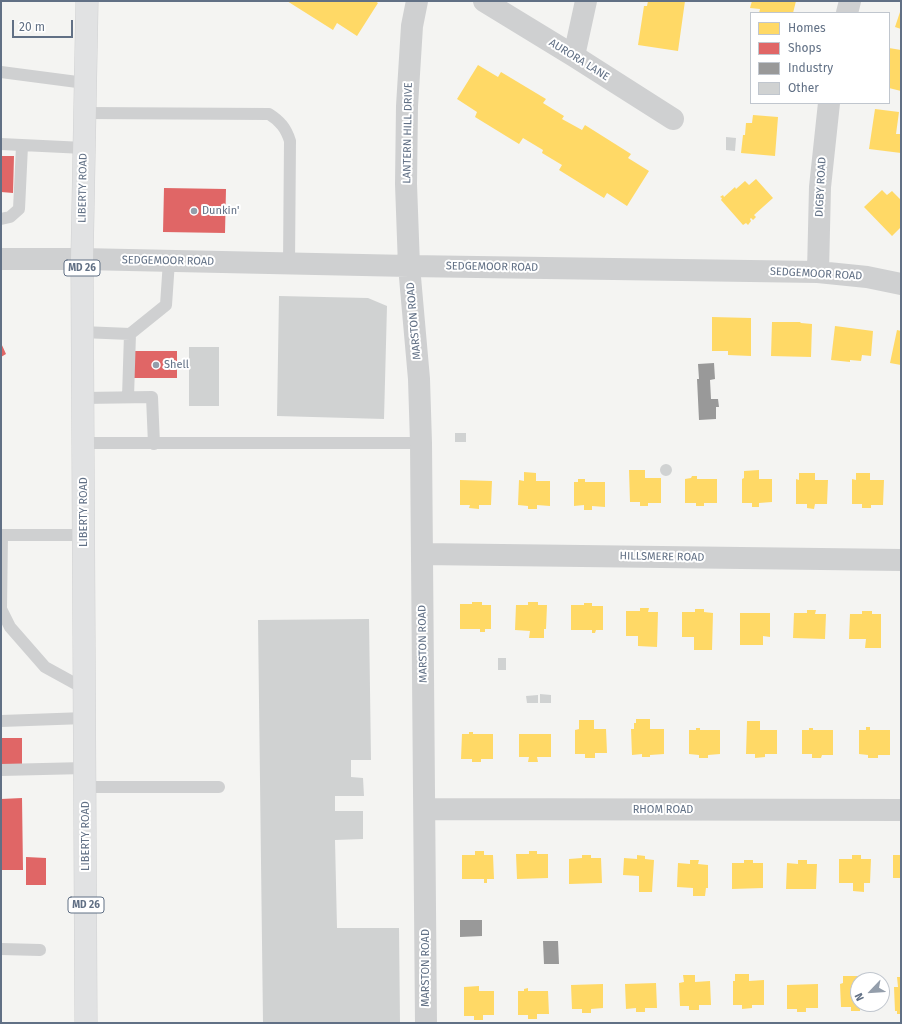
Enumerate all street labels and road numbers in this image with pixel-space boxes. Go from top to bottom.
street label: AURORA LANE [546,36,612,84]
street label: LANTERN HILL DRIVE [401,82,415,184]
street label: LIBERTY ROAD [76,153,90,223]
street label: DIGBY ROAD [813,157,829,217]
street label: SEDGEMOOR ROAD [122,254,214,268]
road number: MD 26 [64,260,100,276]
street label: SEDGEMOOR ROAD [446,260,538,274]
street label: SEDGEMOOR ROAD [769,265,863,283]
street label: MARSTON ROAD [404,282,424,360]
street label: LIBERTY ROAD [77,477,91,547]
street label: HILLSMERE ROAD [620,550,704,564]
street label: MARSTON ROAD [416,605,430,683]
street label: LIBERTY ROAD [79,801,93,871]
street label: RHOM ROAD [633,803,693,817]
road number: MD 26 [68,897,104,913]
street label: MARSTON ROAD [419,929,433,1007]

